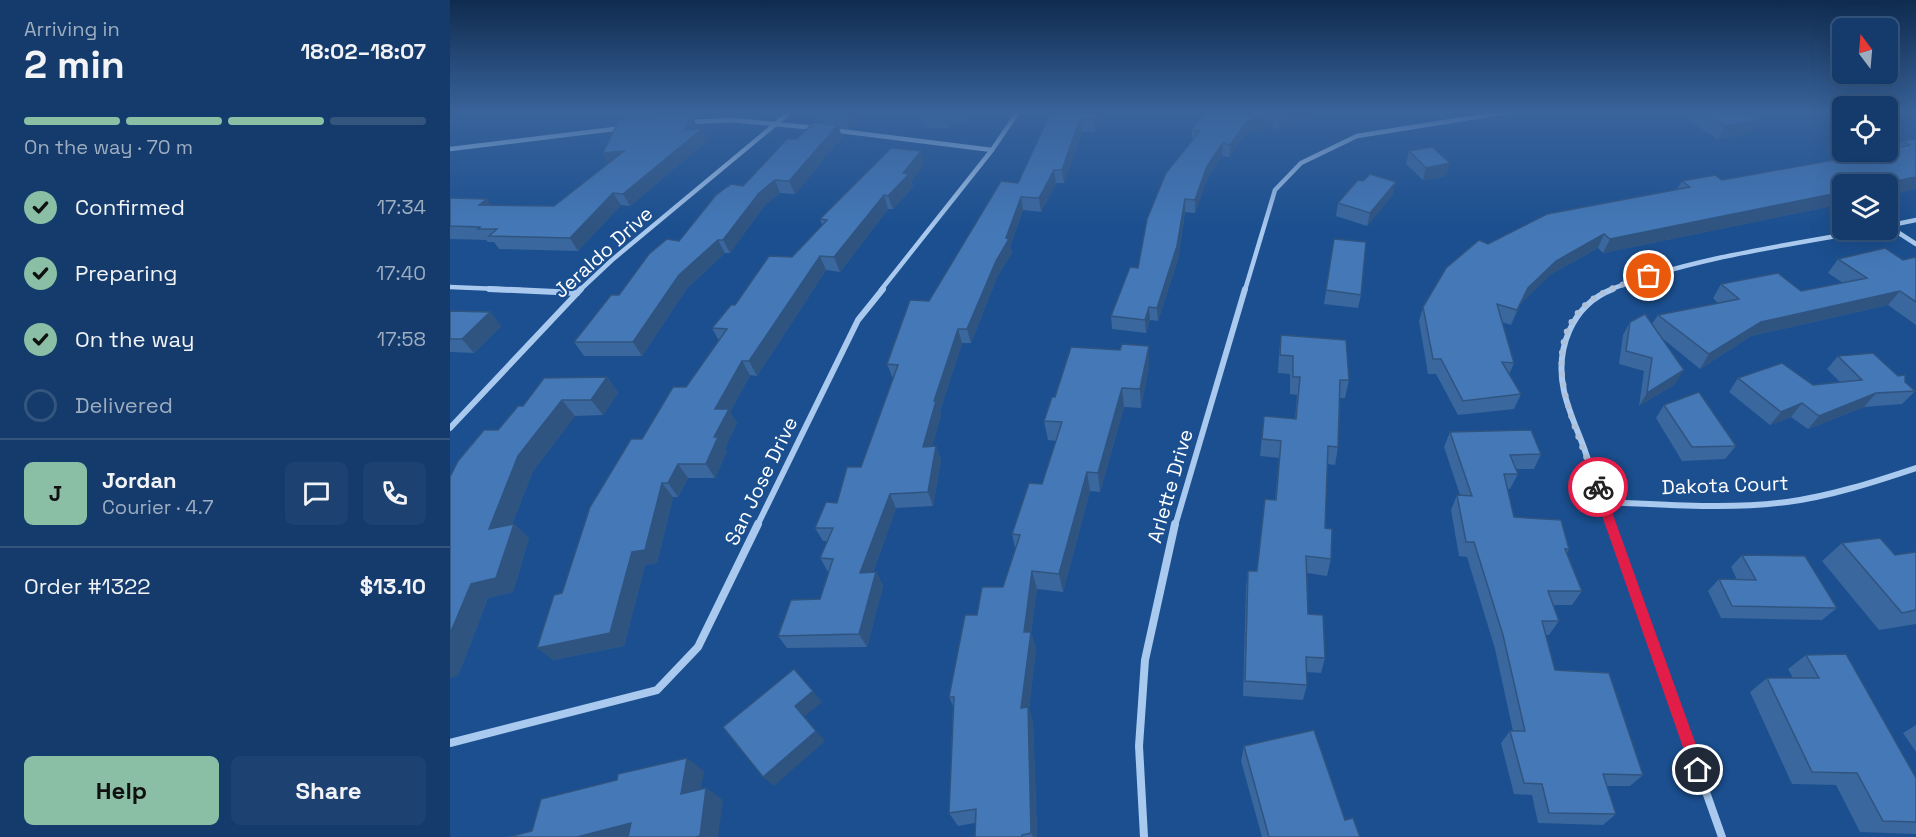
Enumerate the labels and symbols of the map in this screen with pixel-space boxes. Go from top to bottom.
north arrow [1832,18,1898,84]
street label: Jeraldo Drive [548,200,658,304]
pin [1623,250,1674,301]
street label: San Jose Drive [719,412,803,550]
street label: Arlette Drive [1141,426,1199,546]
courier [1568,457,1628,517]
street label: Dakota Court [1661,470,1789,500]
pin [1672,744,1723,795]

